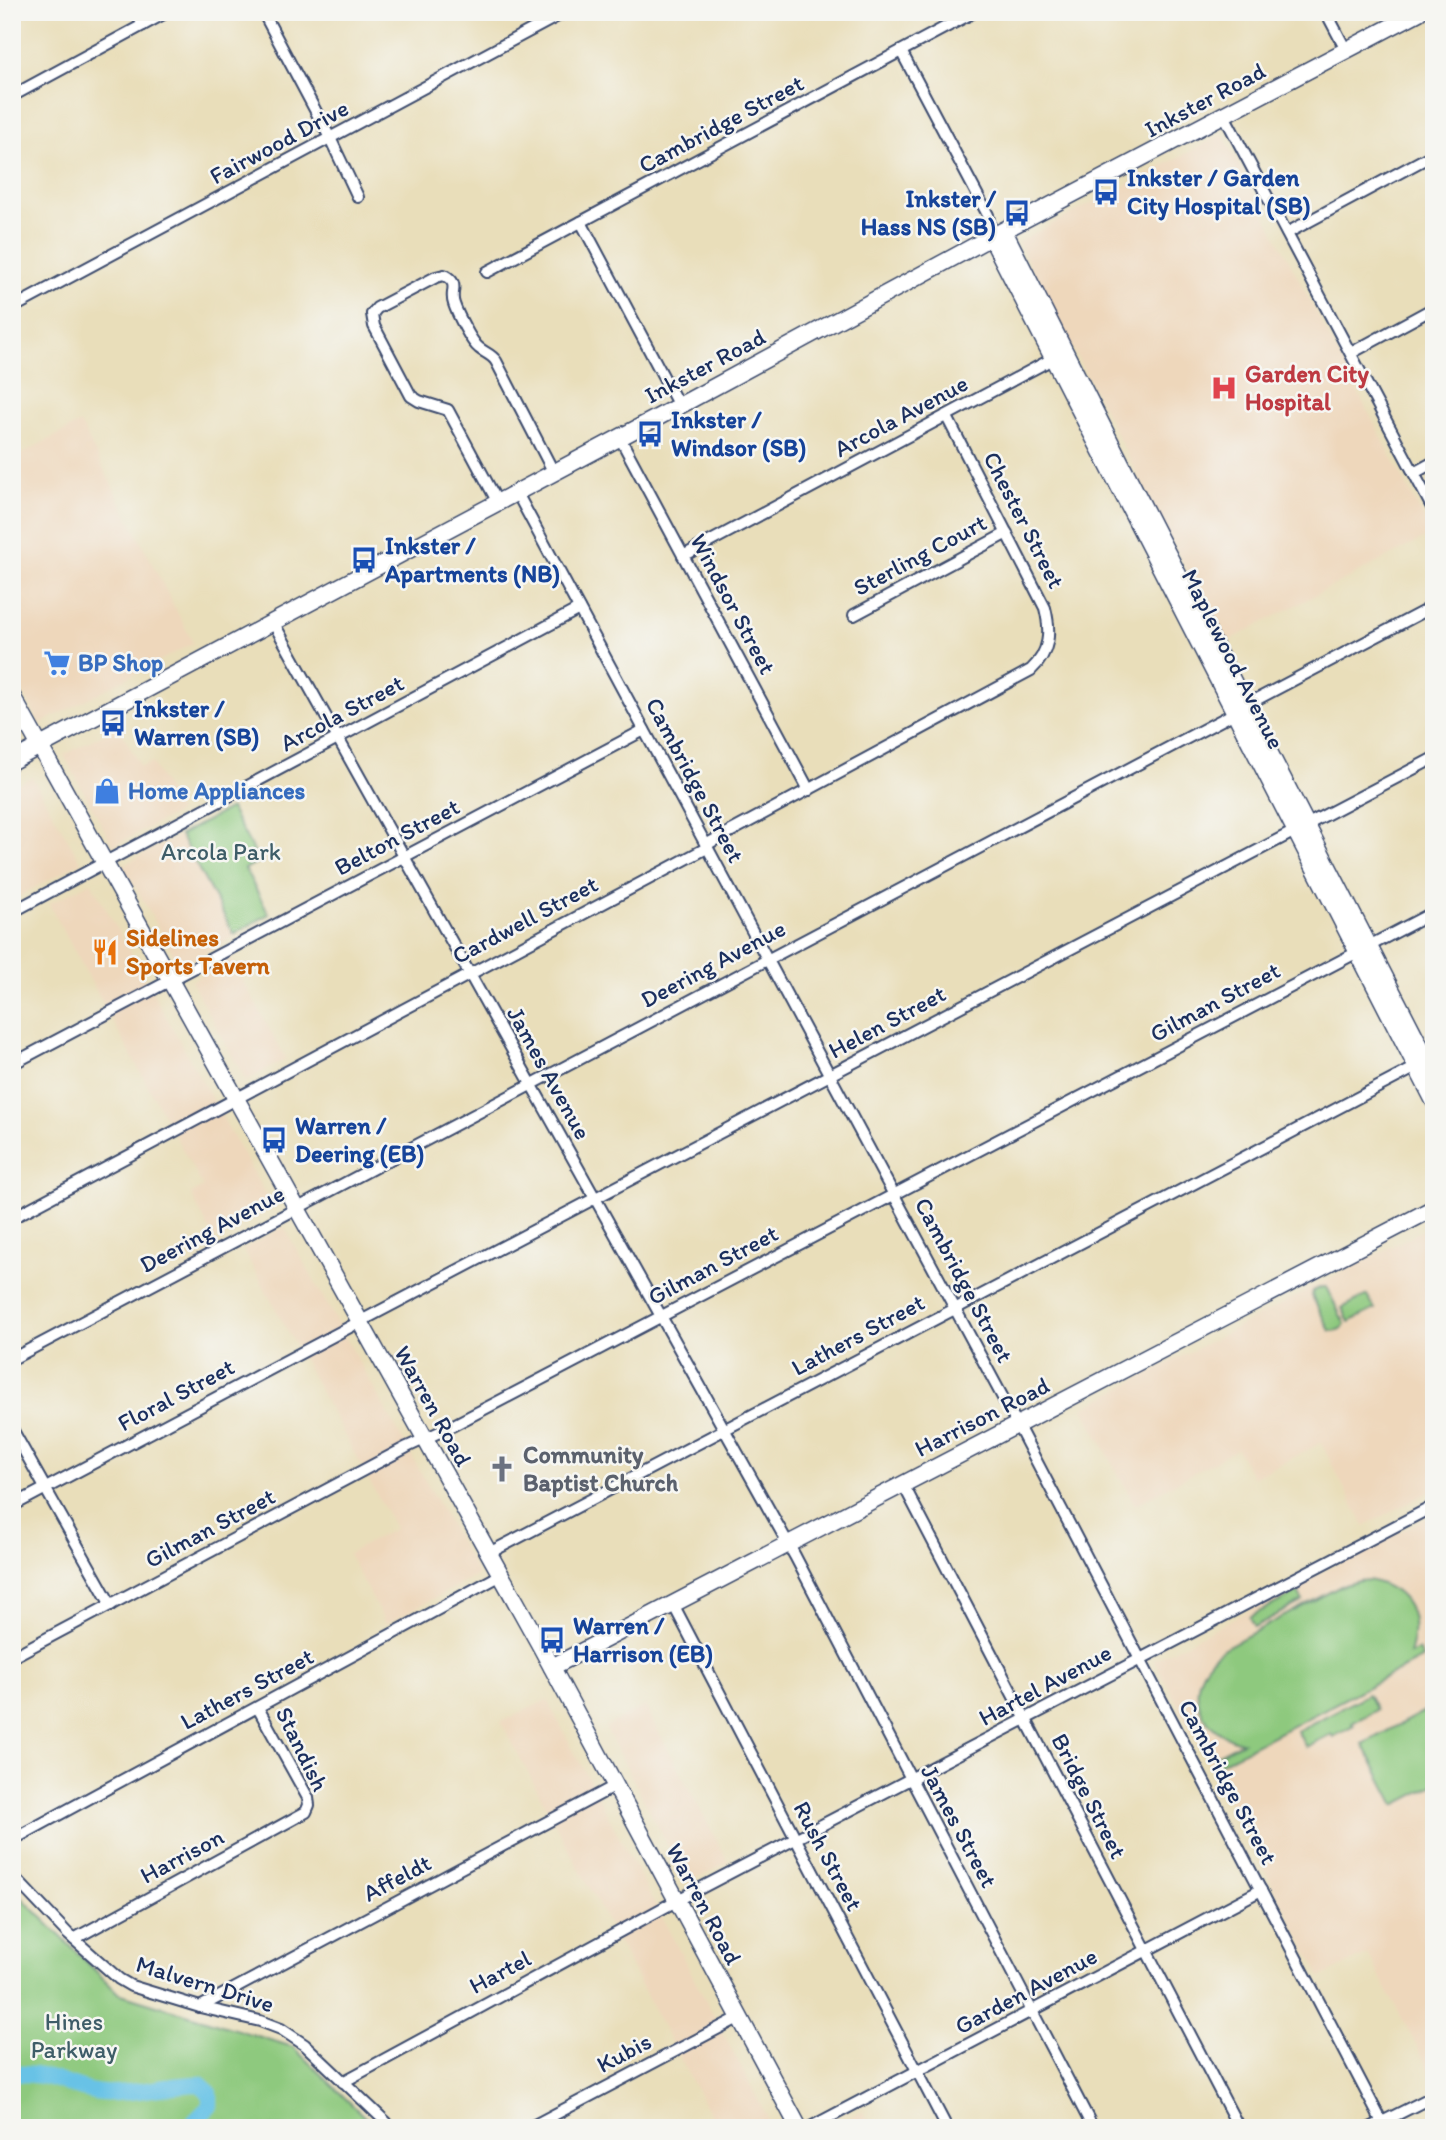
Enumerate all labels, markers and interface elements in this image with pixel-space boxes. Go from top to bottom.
street label: Inkster Road [1139,56,1270,144]
street label: Cambridge Street [633,68,808,179]
street label: Fairwood Drive [204,93,353,190]
place label: Inkster / Garden City Hospital (SB) [1127,163,1311,221]
bus stop icon: Inkster / Garden City Hospital (SB) [1091,177,1121,207]
place label: Inkster / Hass NS (SB) [861,184,997,242]
bus stop icon: Inkster / Hass NS (SB) [1002,198,1032,228]
street label: Inkster Road [639,322,770,410]
place label: Garden City Hospital [1245,359,1369,417]
street label: Arcola Avenue [829,368,973,463]
hospital icon: Garden City Hospital [1209,373,1239,403]
place label: Inkster / Windsor (SB) [671,405,806,463]
bus stop icon: Inkster / Windsor (SB) [635,419,665,449]
street label: Chester Street [978,446,1071,593]
street label: Sterling Court [848,507,991,602]
street label: Windsor Street [684,529,783,679]
place label: Inkster / Apartments (NB) [384,531,560,589]
bus stop icon: Inkster / Apartments (NB) [349,545,379,575]
street label: Maplewood Avenue [1176,564,1291,754]
supermarket icon: BP Shop [42,648,72,678]
place label: BP Shop [78,648,163,678]
street label: Arcola Street [275,668,408,757]
street label: Cambridge Street [640,692,751,867]
place label: Inkster / Warren (SB) [134,694,259,752]
bus stop icon: Inkster / Warren (SB) [98,708,128,738]
shop icon: Home Appliances [92,776,122,806]
place label: Home Appliances [128,776,306,806]
street label: Belton Street [329,791,464,882]
park label: Arcola Park [161,837,281,866]
street label: Cardwell Street [447,869,603,970]
street label: Deering Avenue [635,913,790,1014]
place label: Sidelines Sports Tavern [126,923,270,981]
restaurant icon: Sidelines Sports Tavern [90,937,120,967]
street label: Gilman Street [1145,955,1285,1048]
street label: Helen Street [823,979,950,1065]
street label: James Avenue [501,1001,598,1144]
place label: Warren / Deering (EB) [295,1111,424,1169]
bus stop icon: Warren / Deering (EB) [259,1125,289,1155]
street label: Deering Avenue [134,1178,289,1279]
street label: Cambridge Street [909,1192,1020,1367]
street label: Gilman Street [643,1218,783,1311]
street label: Lathers Street [786,1287,929,1382]
street label: Warren Road [388,1340,479,1471]
street label: Floral Street [112,1352,239,1437]
street label: Harrison Road [910,1370,1054,1463]
place label: Community Baptist Church [523,1440,679,1498]
church icon: Community Baptist Church [487,1454,517,1484]
street label: Gilman Street [140,1481,280,1574]
place label: Warren / Harrison (EB) [573,1611,713,1669]
bus stop icon: Warren / Harrison (EB) [537,1625,567,1655]
street label: Hartel Avenue [973,1637,1116,1732]
street label: Lathers Street [175,1641,318,1736]
street label: Cambridge Street [1173,1694,1284,1869]
street label: Standish [270,1702,335,1796]
street label: Bridge Street [1045,1728,1133,1863]
street label: James Street [915,1759,1004,1892]
street label: Rush Street [787,1796,869,1916]
street label: Harrison [135,1821,229,1890]
street label: Warren Road [660,1838,749,1970]
street label: Affeldt [358,1848,436,1907]
street label: Garden Avenue [950,1941,1102,2040]
street label: Hartel [464,1943,536,2000]
street label: Malvern Drive [133,1949,278,2018]
park label: Hines Parkway [31,2007,117,2064]
street label: Kubis [592,2026,656,2079]

